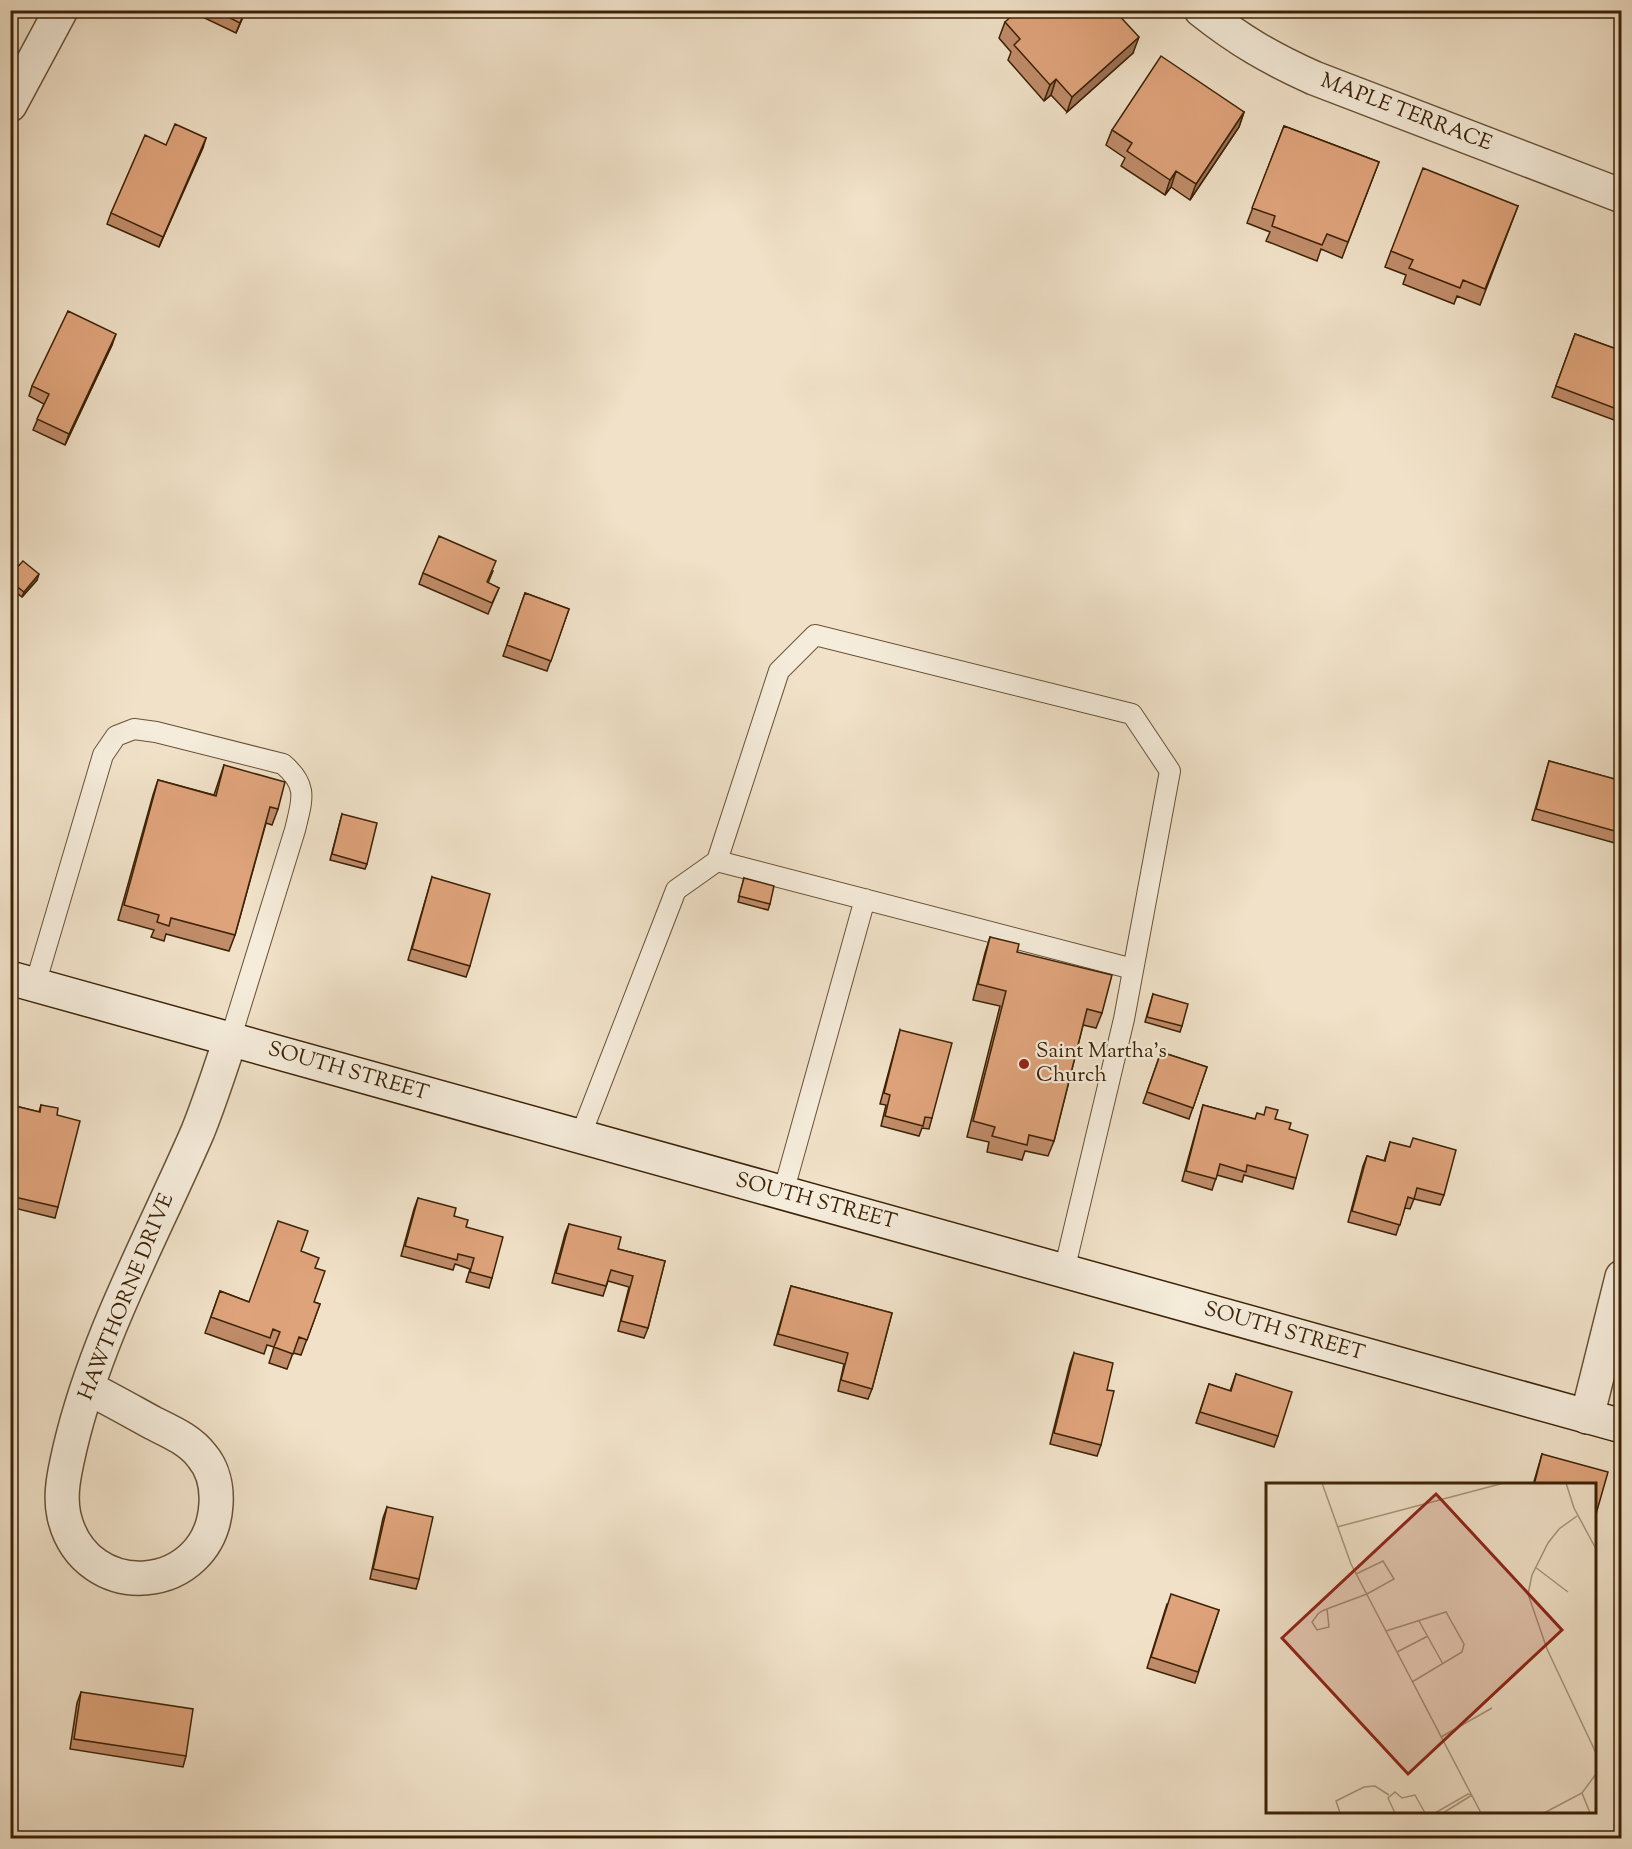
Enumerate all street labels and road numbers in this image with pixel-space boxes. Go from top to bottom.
street label: MAPLE TERRACE [1316,67,1496,160]
street label: SOUTH STREET [264,1035,432,1109]
street label: SOUTH STREET [732,1166,900,1238]
street label: HAWTHORNE DRIVE [72,1189,182,1405]
street label: SOUTH STREET [1200,1295,1368,1369]

